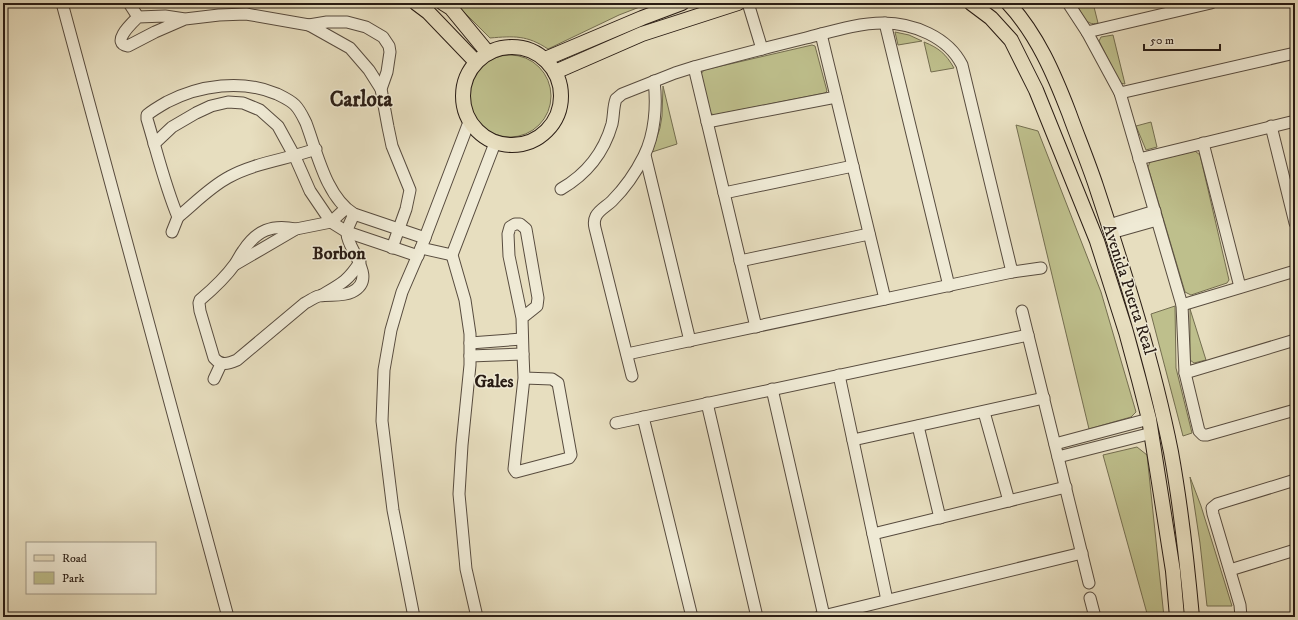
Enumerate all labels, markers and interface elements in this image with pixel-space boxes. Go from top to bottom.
scale bar [1144,26,1220,52]
text: 50 m [1150,33,1174,48]
district label: Carlota [330,87,393,113]
street label: Avenida Puerta Real [1098,221,1161,357]
district label: Borbon [312,243,366,265]
district label: Gales [474,371,514,393]
legend [26,542,156,594]
text: Road [62,551,87,566]
text: Park [62,571,84,586]

